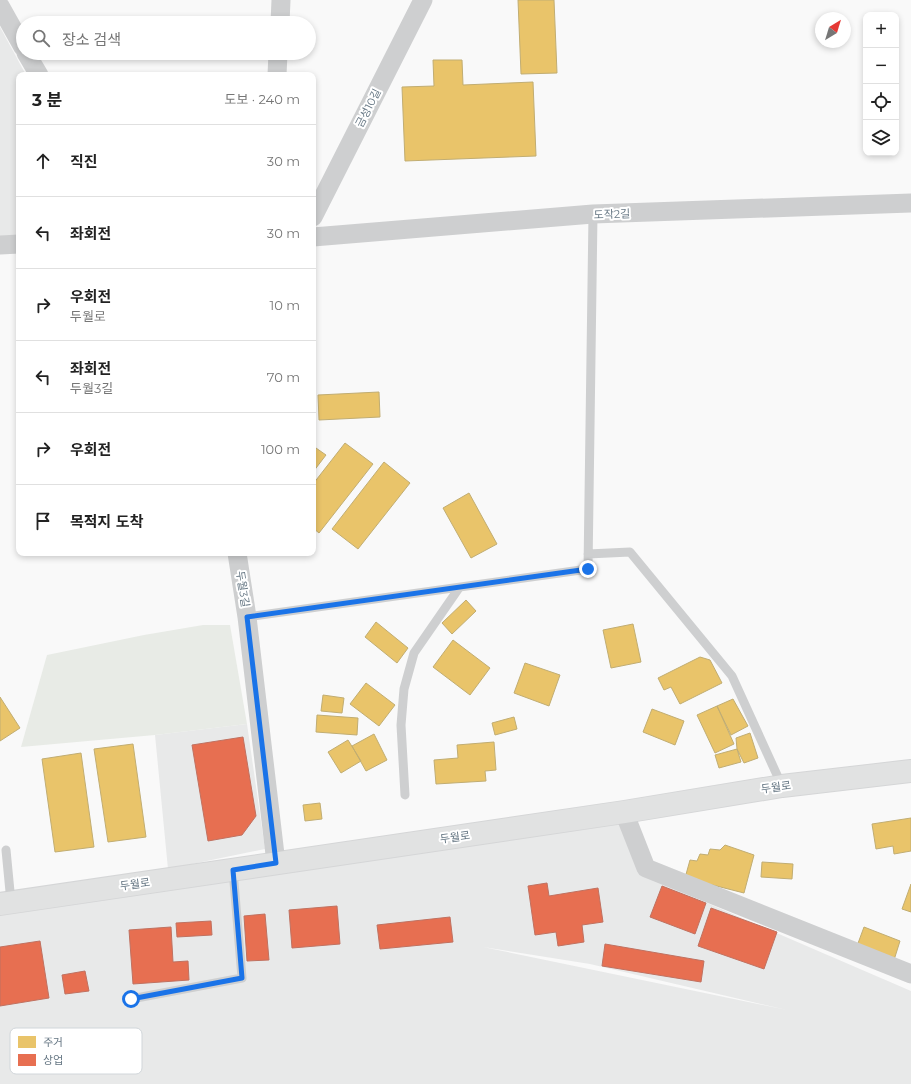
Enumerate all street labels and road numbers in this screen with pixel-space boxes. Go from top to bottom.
street label: 금성10길 [352,86,384,130]
street label: 도작2길 [593,206,631,222]
street label: 두월3길 [233,570,253,608]
street label: 두월로 [760,778,792,796]
street label: 두월로 [439,828,471,846]
street label: 두월로 [119,875,151,893]

